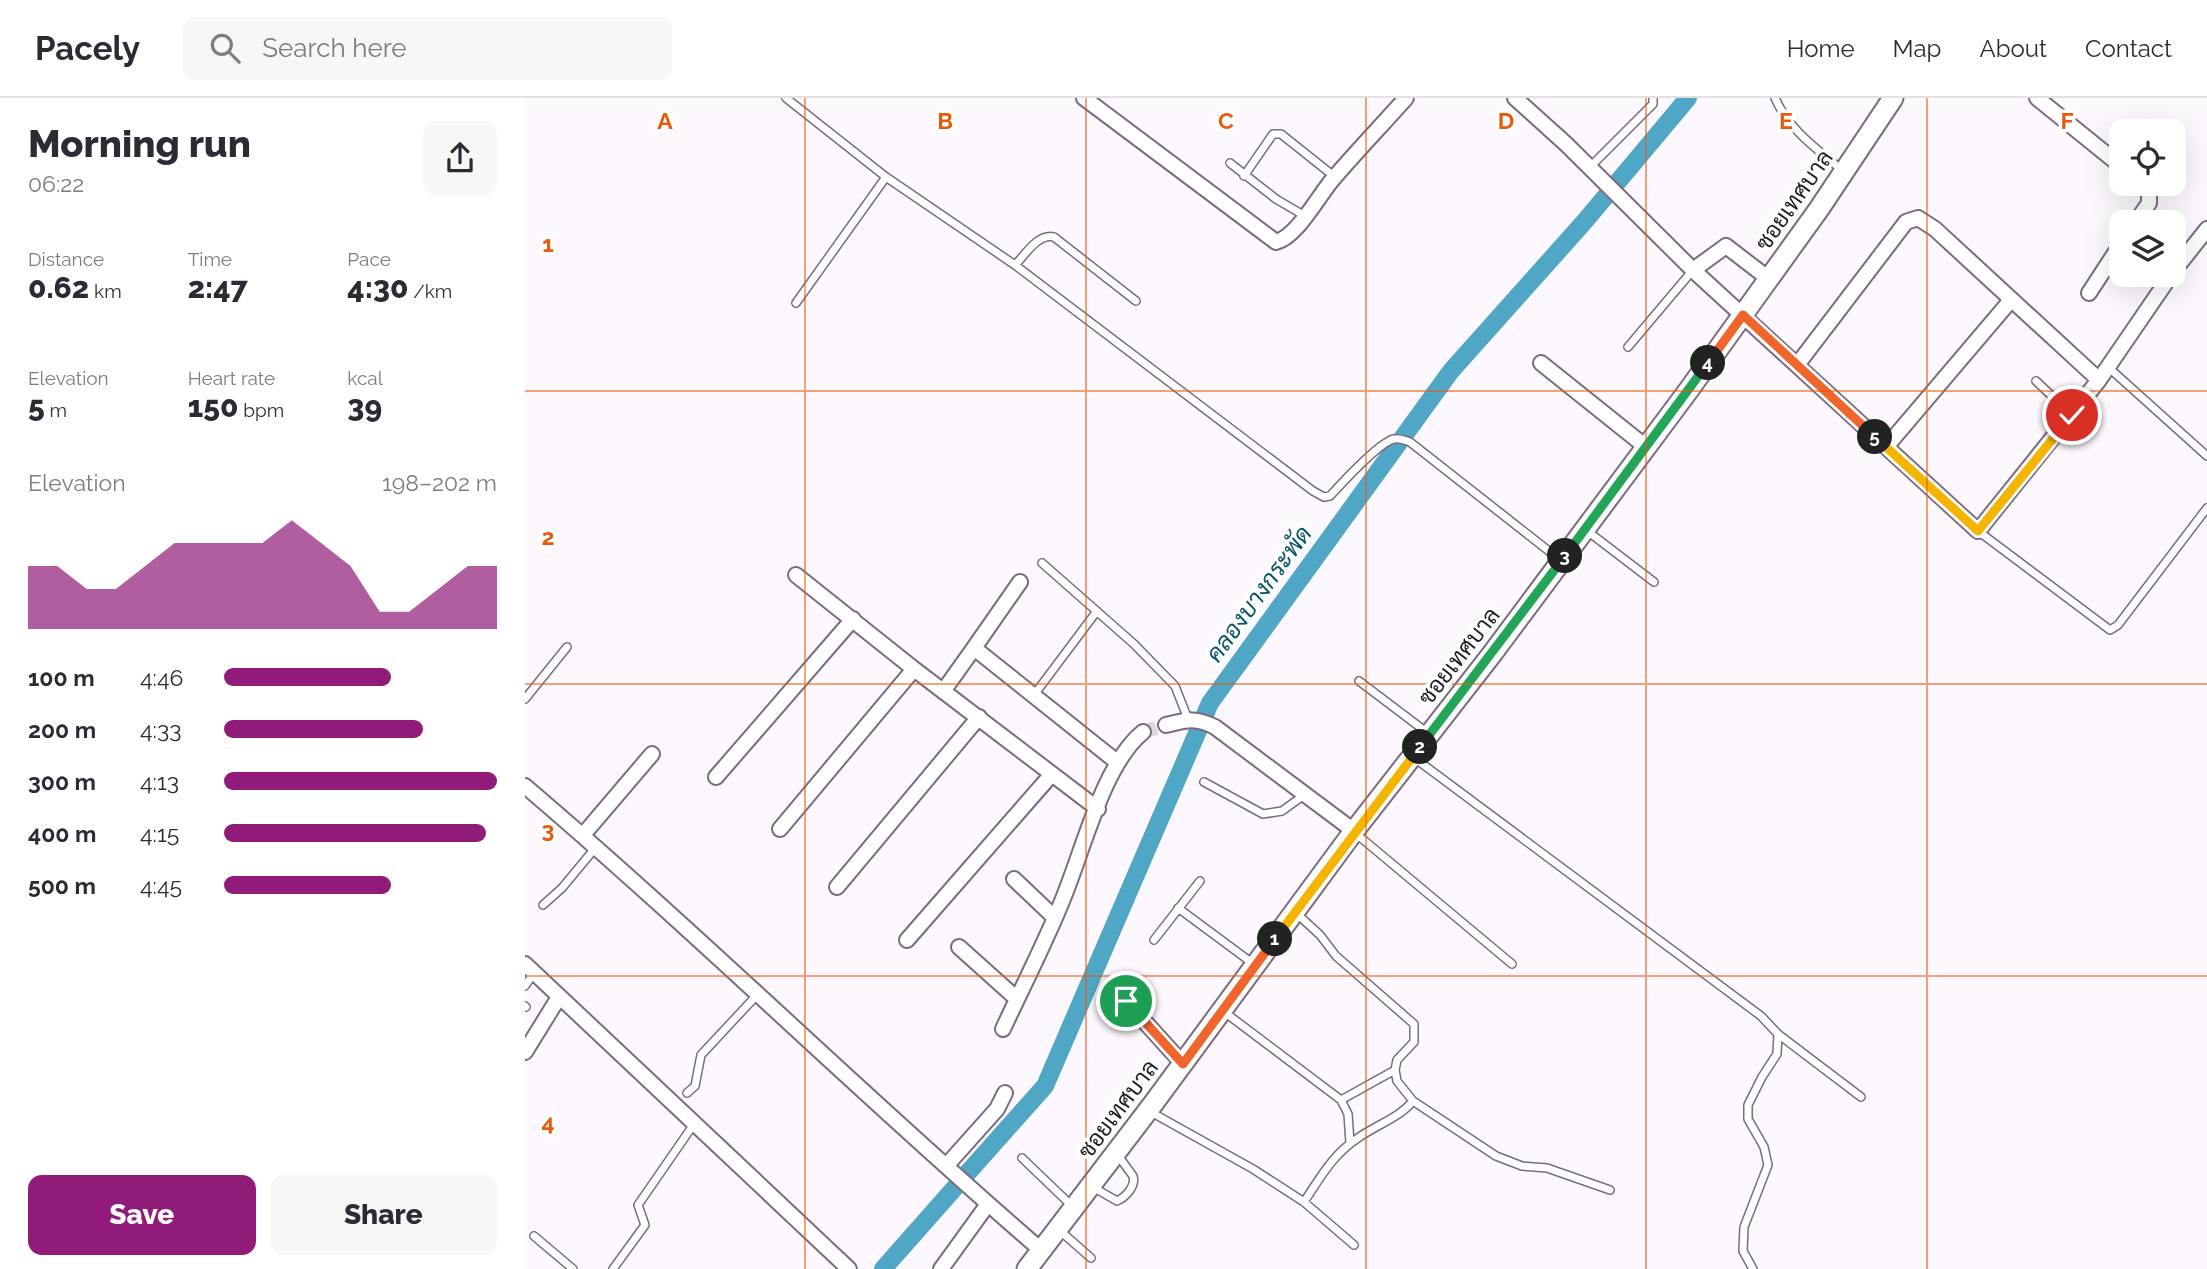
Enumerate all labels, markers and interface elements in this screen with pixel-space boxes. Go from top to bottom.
search box [182,17,672,80]
text: Pacely [35,29,140,68]
icon: search [206,29,244,67]
text: Search here [262,33,407,63]
text: Home [1787,34,1855,63]
text: Map [1893,34,1941,63]
text: About [1979,34,2047,63]
text: Contact [2085,34,2172,63]
text: A [657,107,673,134]
text: B [937,107,953,134]
text: C [1218,107,1234,134]
text: D [1498,107,1514,134]
text: E [1779,107,1793,134]
text: F [2060,107,2074,134]
map controls [2109,119,2186,287]
button: locate [2109,119,2186,196]
text: Morning run [28,121,251,166]
button: share [423,121,497,195]
street label: ซอยเทศบาล [1749,144,1838,255]
text: 06:22 [28,170,84,197]
button: layers [2109,210,2186,287]
text: 1 [542,230,554,257]
text: Distance [28,248,104,270]
text: Time [188,248,232,270]
text: Pace [347,248,391,270]
text: 0.62 [28,270,89,305]
text: 2:47 [188,270,248,305]
text: 4:30 [347,270,408,305]
text: km [89,280,122,302]
text: /km [408,280,452,302]
pin: 4 [1691,345,1725,380]
text: 4 [1702,351,1713,373]
text: Elevation [28,367,109,389]
text: Heart rate [188,367,275,389]
text: kcal [347,367,383,389]
pin [2042,385,2102,445]
text: 5 [28,389,45,424]
text: 150 [188,389,238,424]
text: 39 [347,389,382,424]
icon: check [2053,396,2091,434]
text: m [45,399,67,421]
text: bpm [238,399,284,421]
pin: 5 [1857,420,1893,454]
text: 5 [1869,425,1880,447]
text: Elevation [28,469,126,496]
text: 198–202 m [382,469,497,496]
water label: คลองบางกระพัด [1200,520,1318,667]
text: 2 [542,523,554,550]
pin: 3 [1548,538,1583,574]
text: 3 [1559,544,1570,566]
street label: ซอยเทศบาล [1412,602,1505,710]
text: 100 m [28,664,95,691]
text: 4:46 [140,664,183,691]
text: 200 m [28,716,96,743]
text: 4:33 [140,716,181,743]
pin: 2 [1403,730,1437,764]
text: 2 [1414,735,1425,757]
text: 300 m [28,768,96,795]
text: 4:13 [140,768,179,795]
text: 3 [542,816,554,843]
text: 400 m [28,820,96,847]
text: 4:15 [140,820,179,847]
text: 500 m [28,872,96,899]
text: 4:45 [140,872,182,899]
pin: 1 [1257,922,1293,956]
text: 1 [1270,927,1279,949]
pin [1096,971,1156,1031]
icon: arrive [1107,982,1145,1020]
street label: ซอยเทศบาล [1072,1054,1163,1163]
text: 4 [541,1109,555,1136]
button: Save [28,1175,256,1255]
button: Share [270,1175,497,1255]

